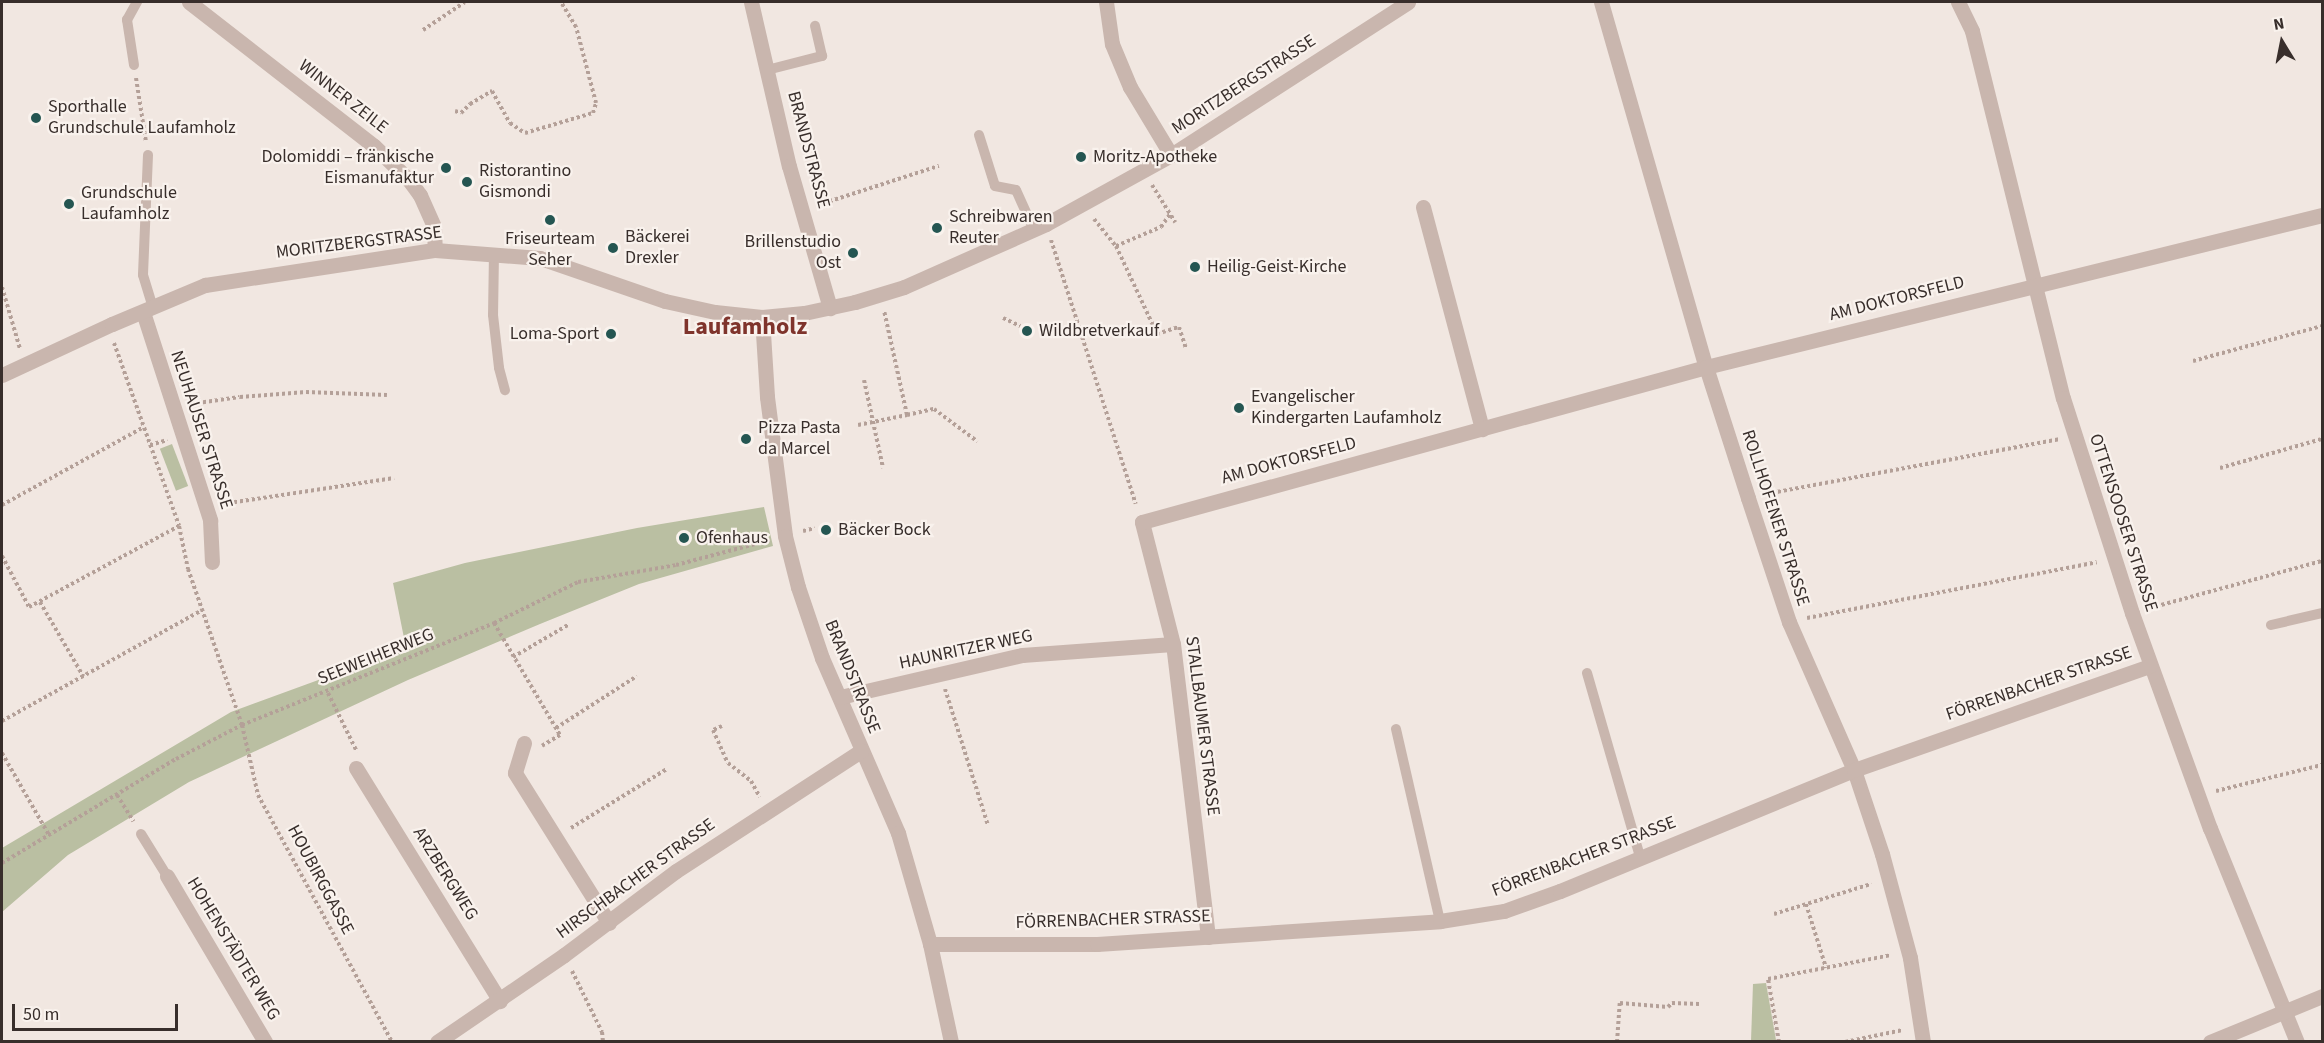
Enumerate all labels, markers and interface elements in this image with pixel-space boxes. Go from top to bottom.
north arrow [2252,12,2312,72]
text: N [2272,13,2286,36]
street label: MORITZBERGSTRASSE [1168,30,1320,140]
street label: WINNER ZEILE [294,55,392,139]
street label: BRANDSTRASSE [782,89,834,211]
place label: Sporthalle Grundschule Laufamholz [48,97,236,140]
marker: Sporthalle Grundschule Laufamholz [29,111,43,125]
place label: Moritz-Apotheke [1093,146,1217,168]
place label: Dolomiddi – fränkische Eismanufaktur [261,147,434,190]
marker: Moritz-Apotheke [1074,150,1088,164]
marker: Dolomiddi – fränkische Eismanufaktur [439,161,453,175]
place label: Ristorantino Gismondi [479,161,571,204]
marker: Ristorantino Gismondi [460,175,474,189]
place label: Grundschule Laufamholz [81,183,177,226]
marker: Grundschule Laufamholz [62,197,76,211]
place label: Schreibwaren Reuter [949,207,1053,250]
marker: Friseurteam Seher [543,213,557,227]
marker: Schreibwaren Reuter [930,221,944,235]
street label: MORITZBERGSTRASSE [275,222,443,264]
place label: Bäckerei Drexler [625,227,690,270]
place label: Friseurteam Seher [505,229,595,272]
place label: Brillenstudio Ost [745,232,841,274]
marker: Bäckerei Drexler [606,241,620,255]
marker: Brillenstudio Ost [846,246,860,260]
place label: Heilig-Geist-Kirche [1207,256,1346,278]
marker: Heilig-Geist-Kirche [1188,260,1202,274]
street label: AM DOKTORSFELD [1827,272,1967,326]
district label: Laufamholz [683,313,807,341]
place label: Wildbretverkauf [1039,320,1159,342]
place label: Loma-Sport [510,323,599,345]
marker: Wildbretverkauf [1020,324,1034,338]
marker: Loma-Sport [604,327,618,341]
street label: NEUHAUSER STRASSE [165,348,237,512]
place label: Evangelischer Kindergarten Laufamholz [1251,387,1441,430]
marker: Evangelischer Kindergarten Laufamholz [1232,401,1246,415]
place label: Pizza Pasta da Marcel [758,418,841,460]
street label: ROLLHOFENER STRASSE [1736,427,1814,609]
street label: OTTENSOOSER STRASSE [2084,431,2162,615]
marker: Pizza Pasta da Marcel [739,432,753,446]
street label: AM DOKTORSFELD [1219,433,1359,489]
place label: Bäcker Bock [838,519,931,541]
marker: Bäcker Bock [819,523,833,537]
place label: Ofenhaus [696,527,768,549]
marker: Ofenhaus [677,531,691,545]
street label: BRANDSTRASSE [819,617,885,737]
street label: SEEWEIHERWEG [315,624,437,690]
street label: HAUNRITZER WEG [897,625,1035,675]
street label: STALLBAUMER STRASSE [1180,635,1224,817]
street label: FÖRRENBACHER STRASSE [1943,642,2135,726]
street label: FÖRRENBACHER STRASSE [1489,812,1679,902]
street label: HIRSCHBACHER STRASSE [552,814,720,944]
street label: HOUBIRGGASSE [282,821,358,939]
street label: ARZBERGWEG [408,823,482,925]
street label: HOHENSTÄDTER WEG [182,874,284,1024]
street label: FÖRRENBACHER STRASSE [1015,906,1211,934]
scale bar [15,992,182,1030]
text: 50 m [23,1002,59,1027]

